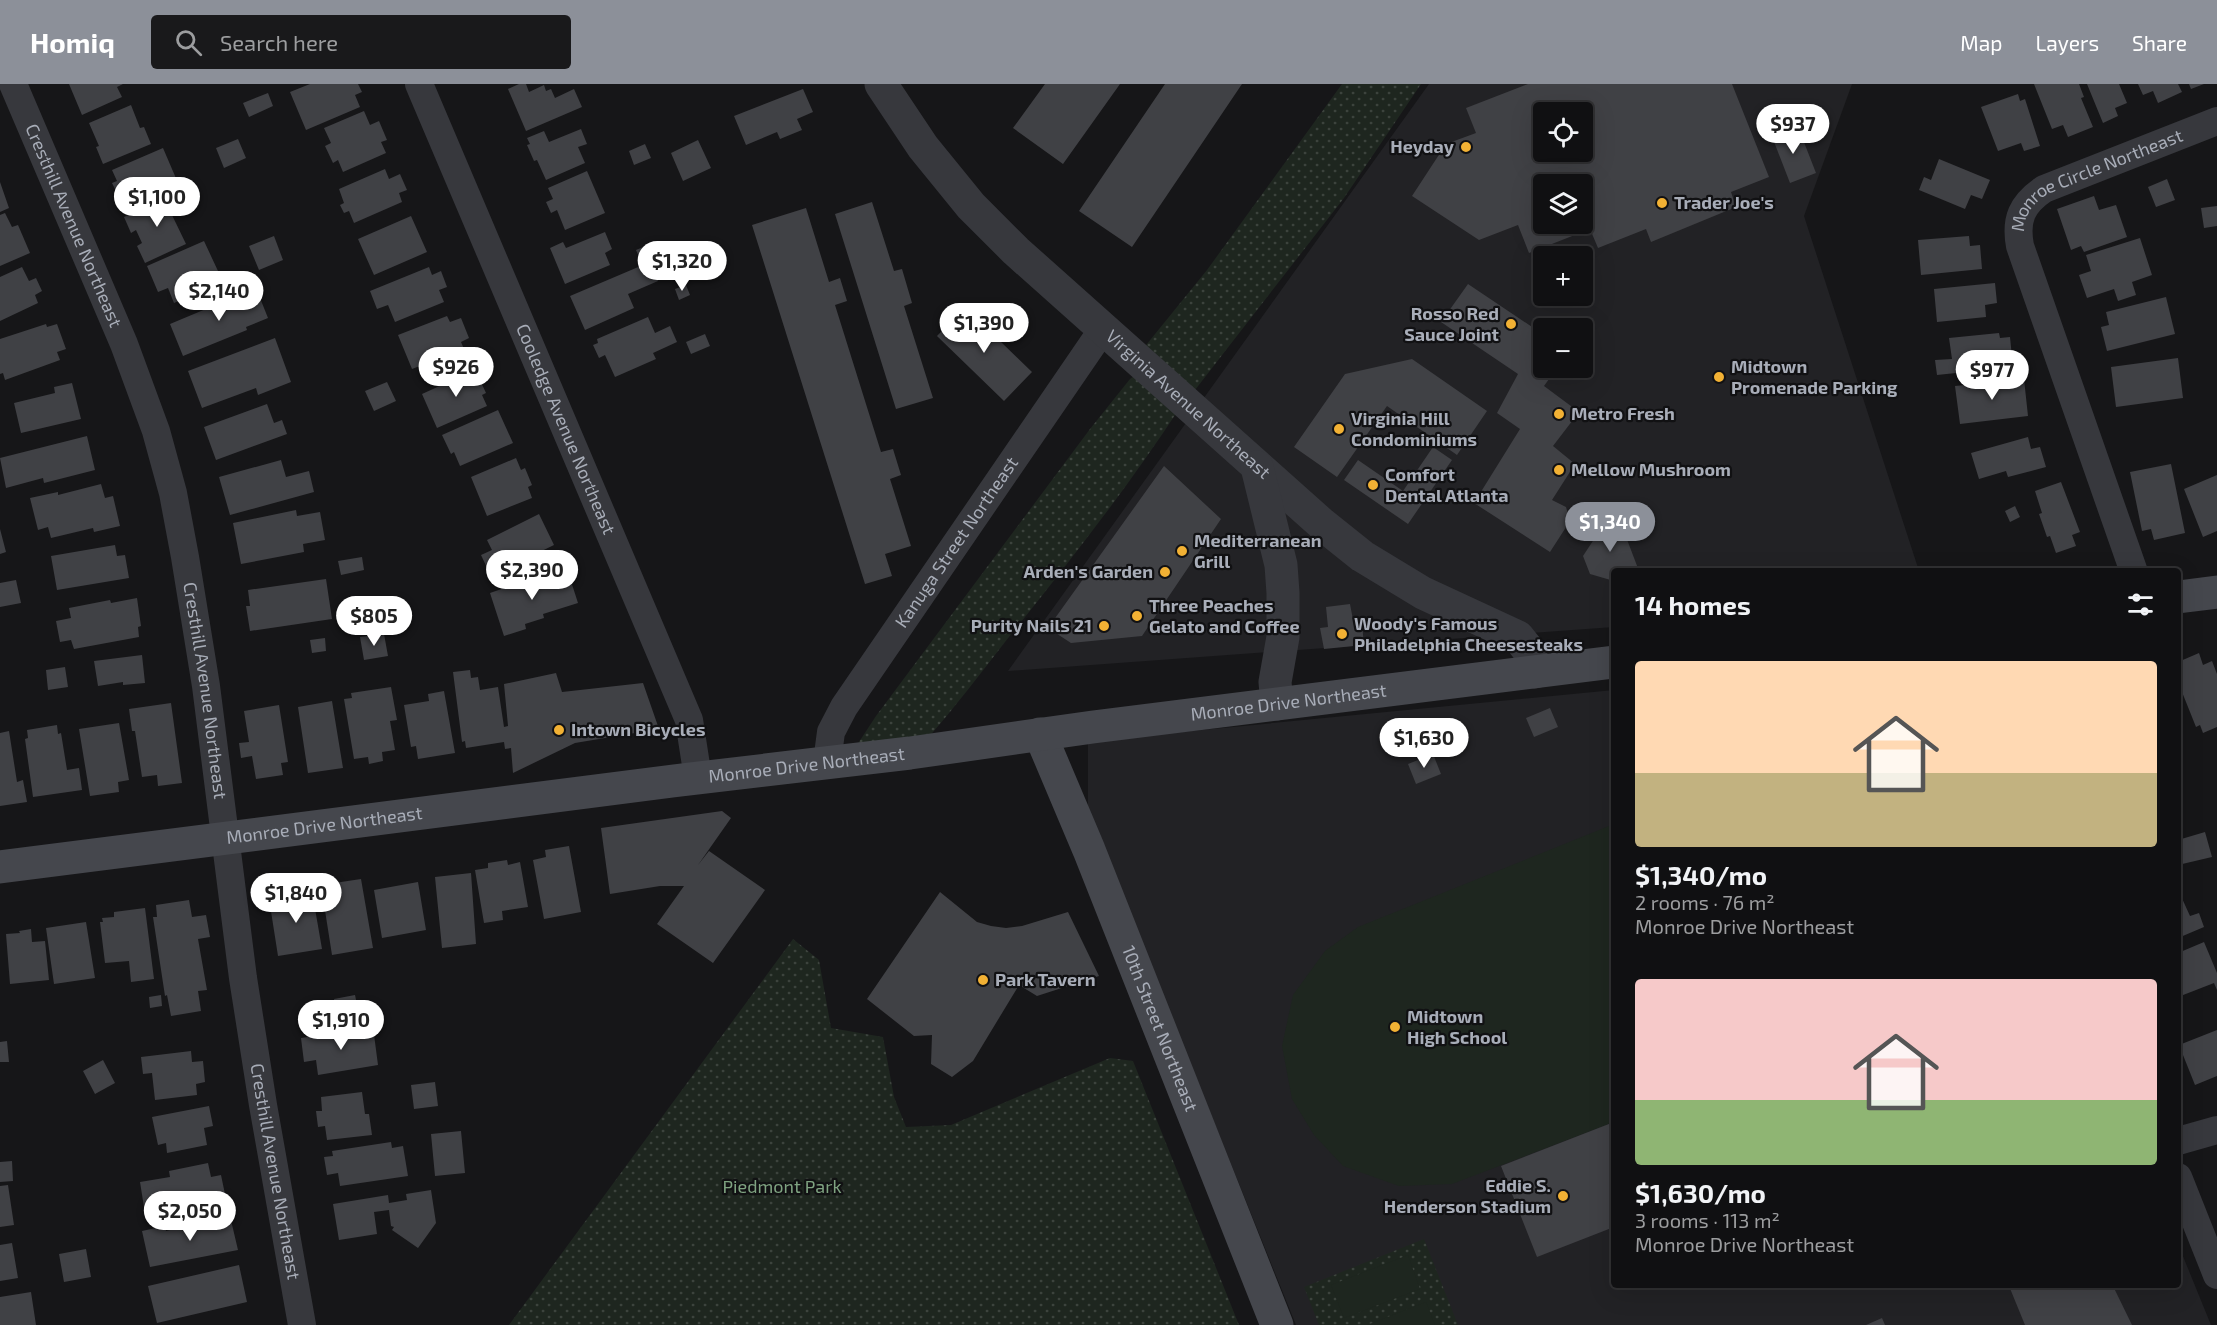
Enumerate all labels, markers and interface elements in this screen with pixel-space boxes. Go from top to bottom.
search box [151,15,571,69]
text: Homiq [30,25,115,59]
icon: search [172,26,205,59]
text: Search here [220,29,338,55]
text: Map [1960,30,2002,55]
text: Layers [2035,30,2099,55]
text: Share [2132,30,2187,55]
map controls [1533,102,1593,378]
button: locate [1533,102,1593,162]
pin: $937 [1757,104,1829,155]
text: $937 [1770,111,1816,135]
street label: Cresthill Avenue Northeast [21,120,128,330]
street label: Monroe Circle Northeast [2006,124,2186,233]
place label: Heyday [1390,135,1455,157]
marker: Heyday [1459,140,1473,154]
button: layers [1533,174,1593,234]
pin: $1,100 [108,177,206,228]
text: $1,100 [128,184,186,208]
place label: Trader Joe's [1674,191,1774,213]
marker: Trader Joe's [1655,196,1669,210]
pin: $1,320 [633,241,731,292]
button: + [1533,246,1593,306]
text: $1,320 [652,248,712,272]
pin: $2,140 [170,271,268,322]
text: $2,140 [188,278,250,302]
place label: Rosso Red Sauce Joint [1404,302,1500,345]
pin: $1,390 [935,303,1033,354]
text: $1,390 [954,310,1014,334]
marker: Rosso Red Sauce Joint [1504,317,1518,331]
button: − [1533,318,1593,378]
street label: Cooledge Avenue Northeast [512,320,621,538]
street label: Virginia Avenue Northeast [1102,325,1276,483]
pin: $926 [420,347,492,398]
pin: $977 [1956,350,2028,401]
text: $926 [433,354,479,378]
place label: Midtown Promenade Parking [1731,355,1898,398]
text: $977 [1970,357,2014,381]
marker: Midtown Promenade Parking [1712,370,1726,384]
place label: Metro Fresh [1571,402,1675,424]
place label: Virginia Hill Condominiums [1351,407,1477,450]
marker: Metro Fresh [1552,407,1566,421]
marker: Virginia Hill Condominiums [1332,422,1346,436]
street label: Kanuga Street Northeast [890,452,1022,631]
place label: Mellow Mushroom [1571,458,1731,480]
place label: Comfort Dental Atlanta [1385,463,1508,506]
marker: Mellow Mushroom [1552,463,1566,477]
marker: Comfort Dental Atlanta [1366,478,1380,492]
pin: $1,340 [1561,502,1659,553]
text: $1,340 [1579,509,1641,533]
place label: Mediterranean Grill [1194,529,1322,572]
marker: Mediterranean Grill [1175,544,1189,558]
pin: $2,390 [483,550,581,601]
text: $2,390 [500,557,564,581]
place label: Arden's Garden [1024,560,1153,582]
marker: Arden's Garden [1158,565,1172,579]
street label: Cresthill Avenue Northeast [179,580,232,801]
icon: filters [2124,588,2157,621]
text: 14 homes [1635,589,1751,620]
place label: Three Peaches Gelato and Coffee [1149,594,1300,637]
pin: $805 [338,596,410,647]
text: $805 [350,603,398,627]
marker: Three Peaches Gelato and Coffee [1130,609,1144,623]
place label: Woody's Famous Philadelphia Cheesesteaks [1354,612,1583,655]
place label: Purity Nails 21 [971,614,1092,636]
marker: Purity Nails 21 [1097,619,1111,633]
marker: Woody's Famous Philadelphia Cheesesteaks [1335,627,1349,641]
street label: Monroe Drive Northeast [1189,678,1388,725]
icon: home [1842,700,1950,808]
place label: Intown Bicycles [571,718,705,740]
pin: $1,630 [1375,718,1473,769]
marker: Intown Bicycles [552,723,566,737]
text: $1,630 [1394,725,1454,749]
street label: Monroe Drive Northeast [707,742,906,787]
street label: Monroe Drive Northeast [225,801,424,848]
text: $1,340/mo [1635,859,1767,890]
pin: $1,840 [247,873,345,924]
text: $1,840 [265,880,327,904]
text: 2 rooms · 76 m² [1635,890,1774,914]
text: Monroe Drive Northeast [1635,914,1854,938]
street label: 10th Street Northeast [1118,942,1203,1114]
place label: Park Tavern [995,968,1096,990]
marker: Park Tavern [976,973,990,987]
pin: $1,910 [292,1000,390,1051]
place label: Midtown High School [1407,1005,1507,1048]
text: $1,910 [312,1007,370,1031]
icon: home [1842,1018,1950,1126]
marker: Midtown High School [1388,1020,1402,1034]
street label: Cresthill Avenue Northeast [247,1062,306,1281]
place label: Eddie S. Henderson Stadium [1384,1174,1551,1217]
park label: Piedmont Park [722,1175,842,1197]
text: $1,630/mo [1635,1177,1766,1208]
marker: Eddie S. Henderson Stadium [1556,1189,1570,1203]
pin: $2,050 [141,1191,239,1242]
text: $2,050 [158,1198,222,1222]
text: 3 rooms · 113 m² [1635,1208,1780,1232]
text: Monroe Drive Northeast [1635,1232,1854,1256]

